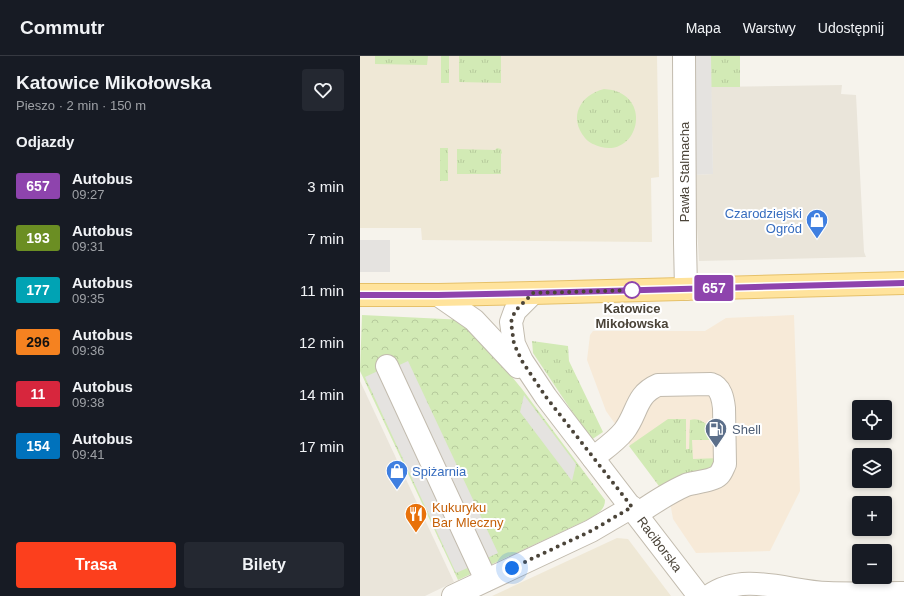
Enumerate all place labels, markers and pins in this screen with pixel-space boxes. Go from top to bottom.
place label: Czarodziejski Ogród [725,206,802,236]
shop icon: Czarodziejski Ogród [804,207,830,240]
marker: Katowice Mikołowska [623,281,641,299]
place label: Katowice Mikołowska [596,301,669,331]
fuel station icon: Shell [703,416,729,449]
place label: Shell [732,422,761,437]
shop icon: Spiżarnia [384,458,410,491]
place label: Spiżarnia [412,464,467,479]
place label: Kukuryku Bar Mleczny [432,500,504,530]
restaurant icon: Kukuryku Bar Mleczny [403,501,429,534]

